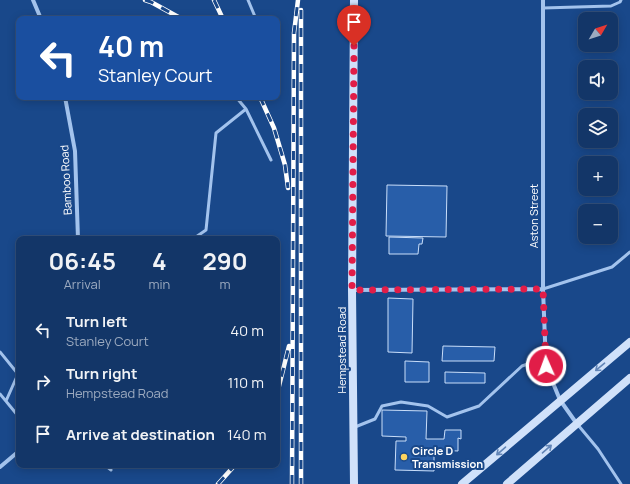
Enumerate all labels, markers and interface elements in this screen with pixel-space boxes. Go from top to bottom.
pin [337,5,371,46]
icon: arrive [343,11,365,33]
north arrow [578,12,618,52]
map controls [578,12,618,244]
text: 40 m [98,27,164,65]
icon: left [32,32,84,84]
button: sound [578,60,618,100]
text: Stanley Court [98,63,213,87]
button: layers [578,108,618,148]
street label: Bamboo Road [56,145,75,215]
button: + [578,156,618,196]
street label: Aston Street [526,184,541,248]
button: − [578,204,618,244]
text: 06:45 [48,244,116,277]
text: 4 [152,244,167,277]
text: 290 [203,244,248,277]
text: Arrival [64,275,101,293]
text: min [148,275,170,293]
text: m [220,275,231,293]
street label: Hempstead Road [334,307,349,393]
text: Turn left [66,311,128,332]
icon: left [32,319,54,341]
text: 40 m [230,320,264,341]
text: Stanley Court [66,332,149,350]
position arrow [525,345,567,387]
one-way arrow [595,362,605,371]
text: Turn right [66,363,137,384]
icon: right [32,371,54,393]
text: 110 m [227,372,264,393]
text: Hempstead Road [66,384,169,402]
icon: arrive [32,423,54,445]
text: Arrive at destination [66,424,215,445]
text: 140 m [227,424,266,445]
place label: Circle D Transmission [412,443,483,471]
one-way arrow [542,445,552,454]
one-way arrow [496,447,506,456]
marker: Circle D Transmission [399,452,409,462]

